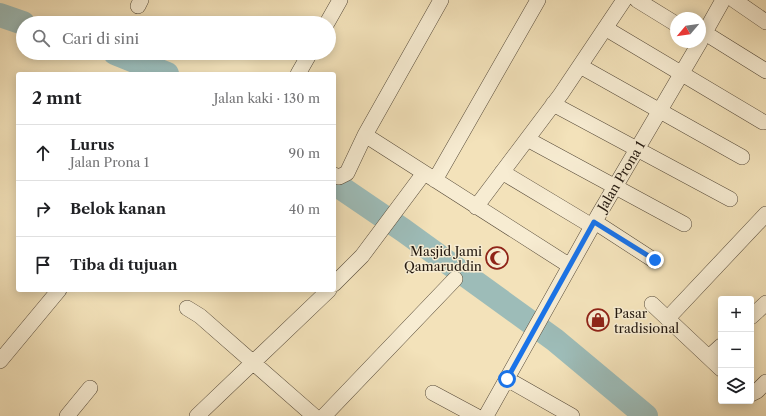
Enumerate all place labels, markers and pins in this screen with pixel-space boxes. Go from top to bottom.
place label: Masjid Jami Qamaruddin [404,243,482,274]
mosque icon: Masjid Jami Qamaruddin [484,245,510,271]
place label: Pasar tradisional [614,305,679,336]
shop icon: Pasar tradisional [585,307,611,333]

